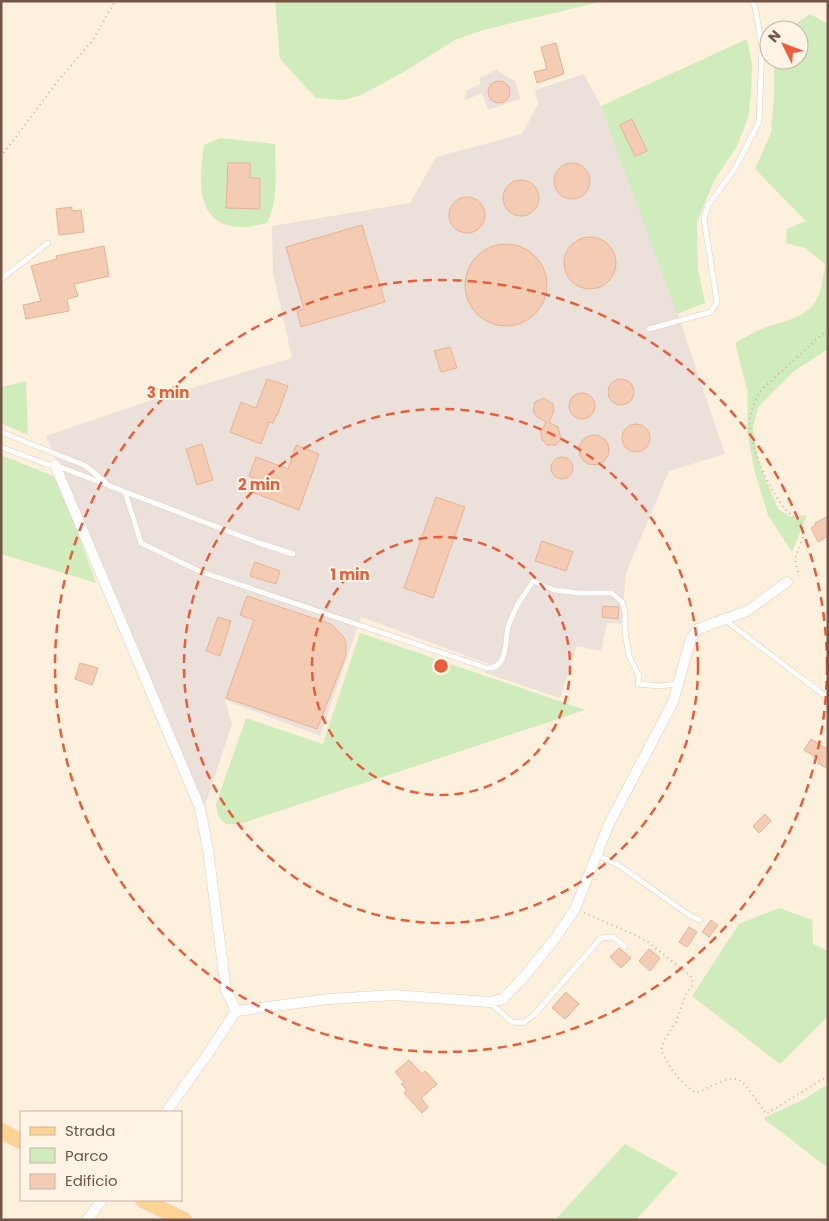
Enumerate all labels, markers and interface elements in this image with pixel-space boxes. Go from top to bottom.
north arrow [759,20,809,70]
text: N [763,26,785,47]
text: 3 min [147,382,189,403]
text: 2 min [238,474,280,495]
text: 1 min [330,564,370,585]
centre of rings [432,657,450,675]
legend [20,1111,182,1201]
text: Strada [65,1120,115,1141]
text: Parco [65,1145,108,1166]
text: Edificio [65,1170,118,1191]

